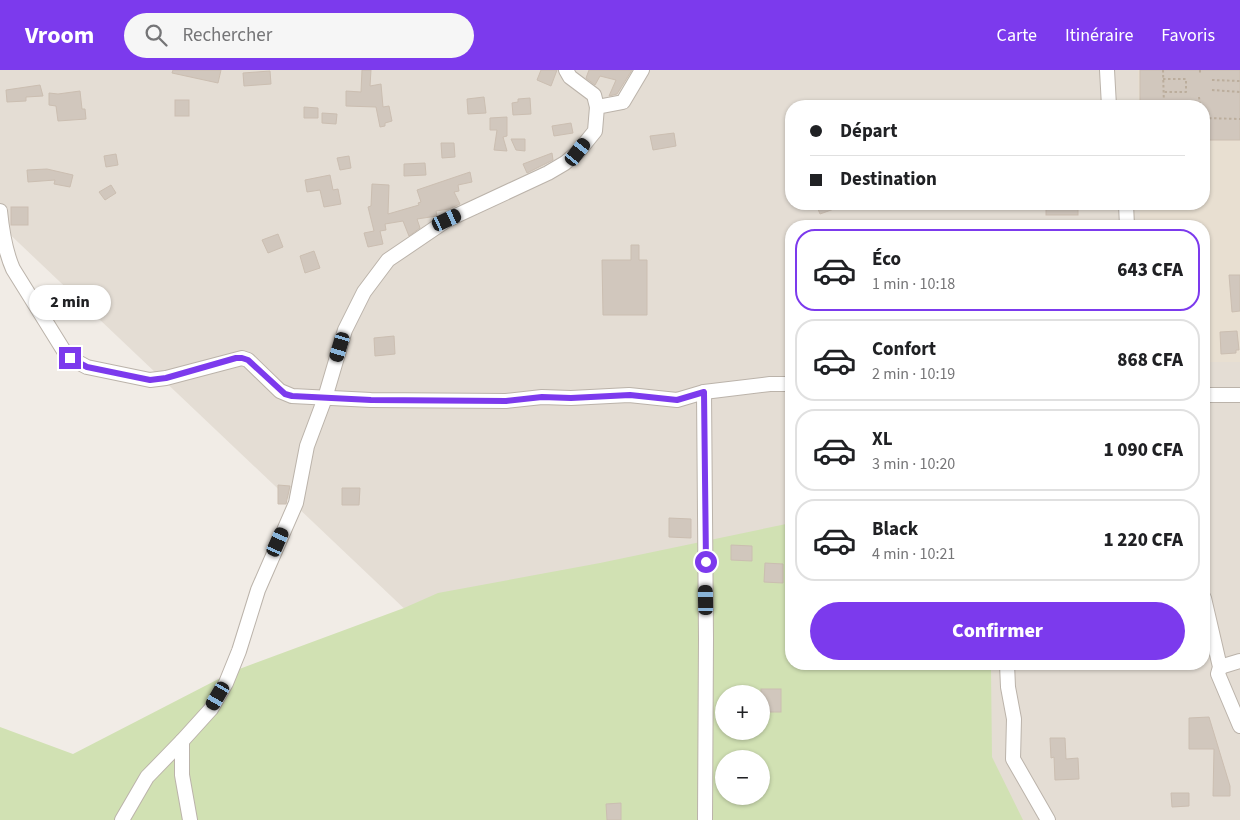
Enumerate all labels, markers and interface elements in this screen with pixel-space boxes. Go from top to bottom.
search box [124,13,474,58]
text: Vroom [25,18,94,53]
icon: search [142,21,170,49]
text: Rechercher [182,22,272,49]
text: Carte [997,23,1037,48]
text: Itinéraire [1065,23,1133,48]
text: Favoris [1161,23,1215,48]
text: Départ [840,118,897,145]
car [562,136,593,168]
text: Destination [840,166,937,193]
car [430,207,463,233]
text: Éco [872,246,901,273]
icon: car [812,248,857,293]
text: 643 CFA [1117,257,1183,284]
text: 1 min · 10:18 [872,273,955,295]
callout: 2 min [29,286,111,320]
text: 2 min [50,291,90,313]
car [328,330,351,364]
text: Confort [872,336,936,363]
icon: car [812,338,857,383]
route end [59,347,81,369]
text: 868 CFA [1117,347,1183,374]
text: 2 min · 10:19 [872,363,955,385]
text: XL [872,426,893,453]
icon: car [812,428,857,473]
text: 1 090 CFA [1103,437,1183,464]
text: 3 min · 10:20 [872,453,955,475]
text: Black [872,516,918,543]
icon: car [812,518,857,563]
car [265,525,290,559]
text: 1 220 CFA [1103,527,1183,554]
text: 4 min · 10:21 [872,543,955,565]
route start [695,551,717,573]
car [698,585,713,615]
button: Confirmer [810,602,1185,660]
car [204,679,231,713]
map controls [715,685,770,805]
button: + [715,685,770,740]
button: − [715,750,770,805]

